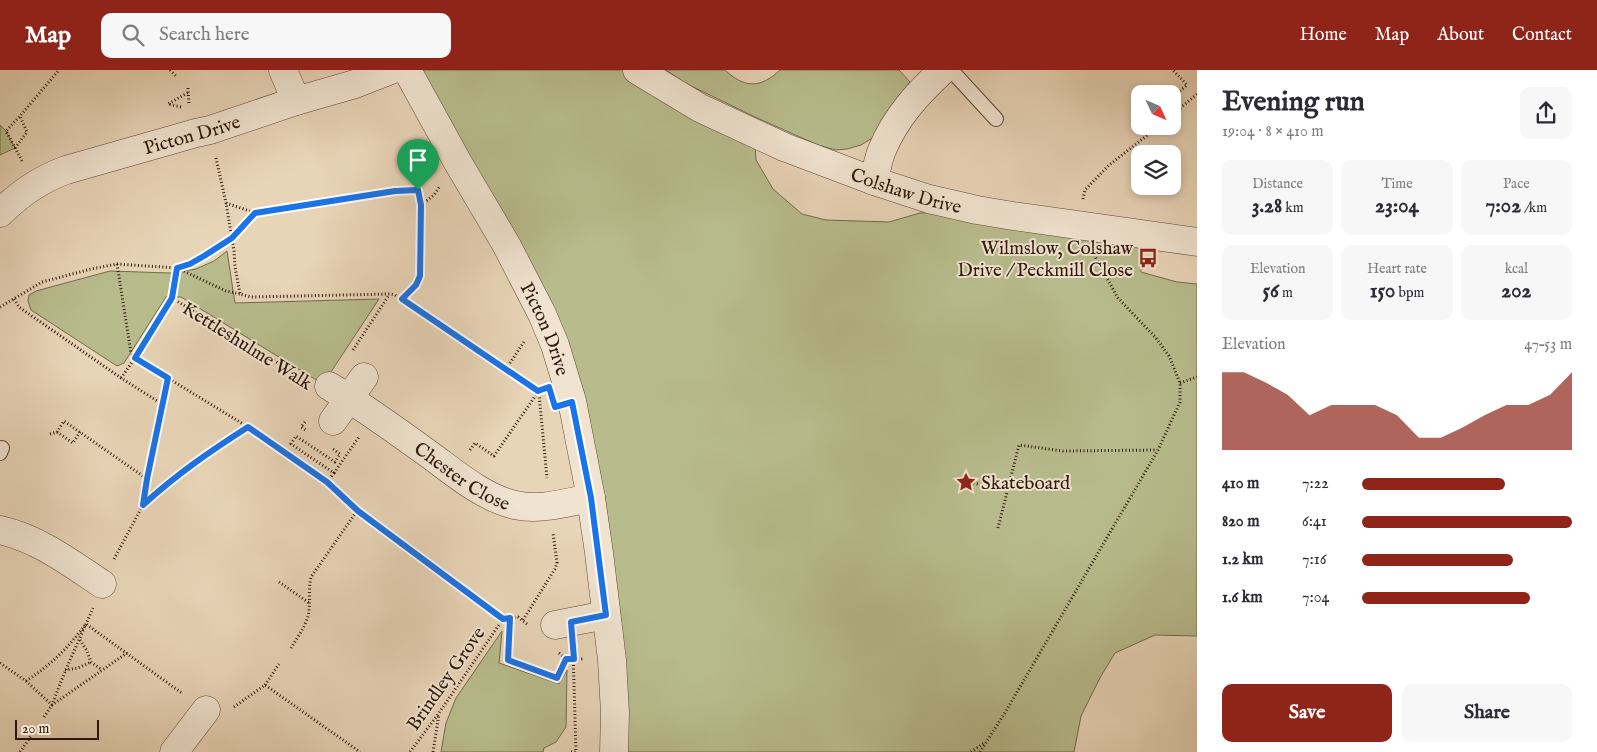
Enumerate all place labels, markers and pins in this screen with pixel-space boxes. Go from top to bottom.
pin [397,139,439,190]
place label: Wilmslow, Colshaw Drive / Peckmill Close [958,237,1134,283]
bus stop icon: Wilmslow, Colshaw Drive / Peckmill Close [1137,247,1159,269]
place icon: Skateboard [955,471,977,493]
place label: Skateboard [981,472,1071,496]

